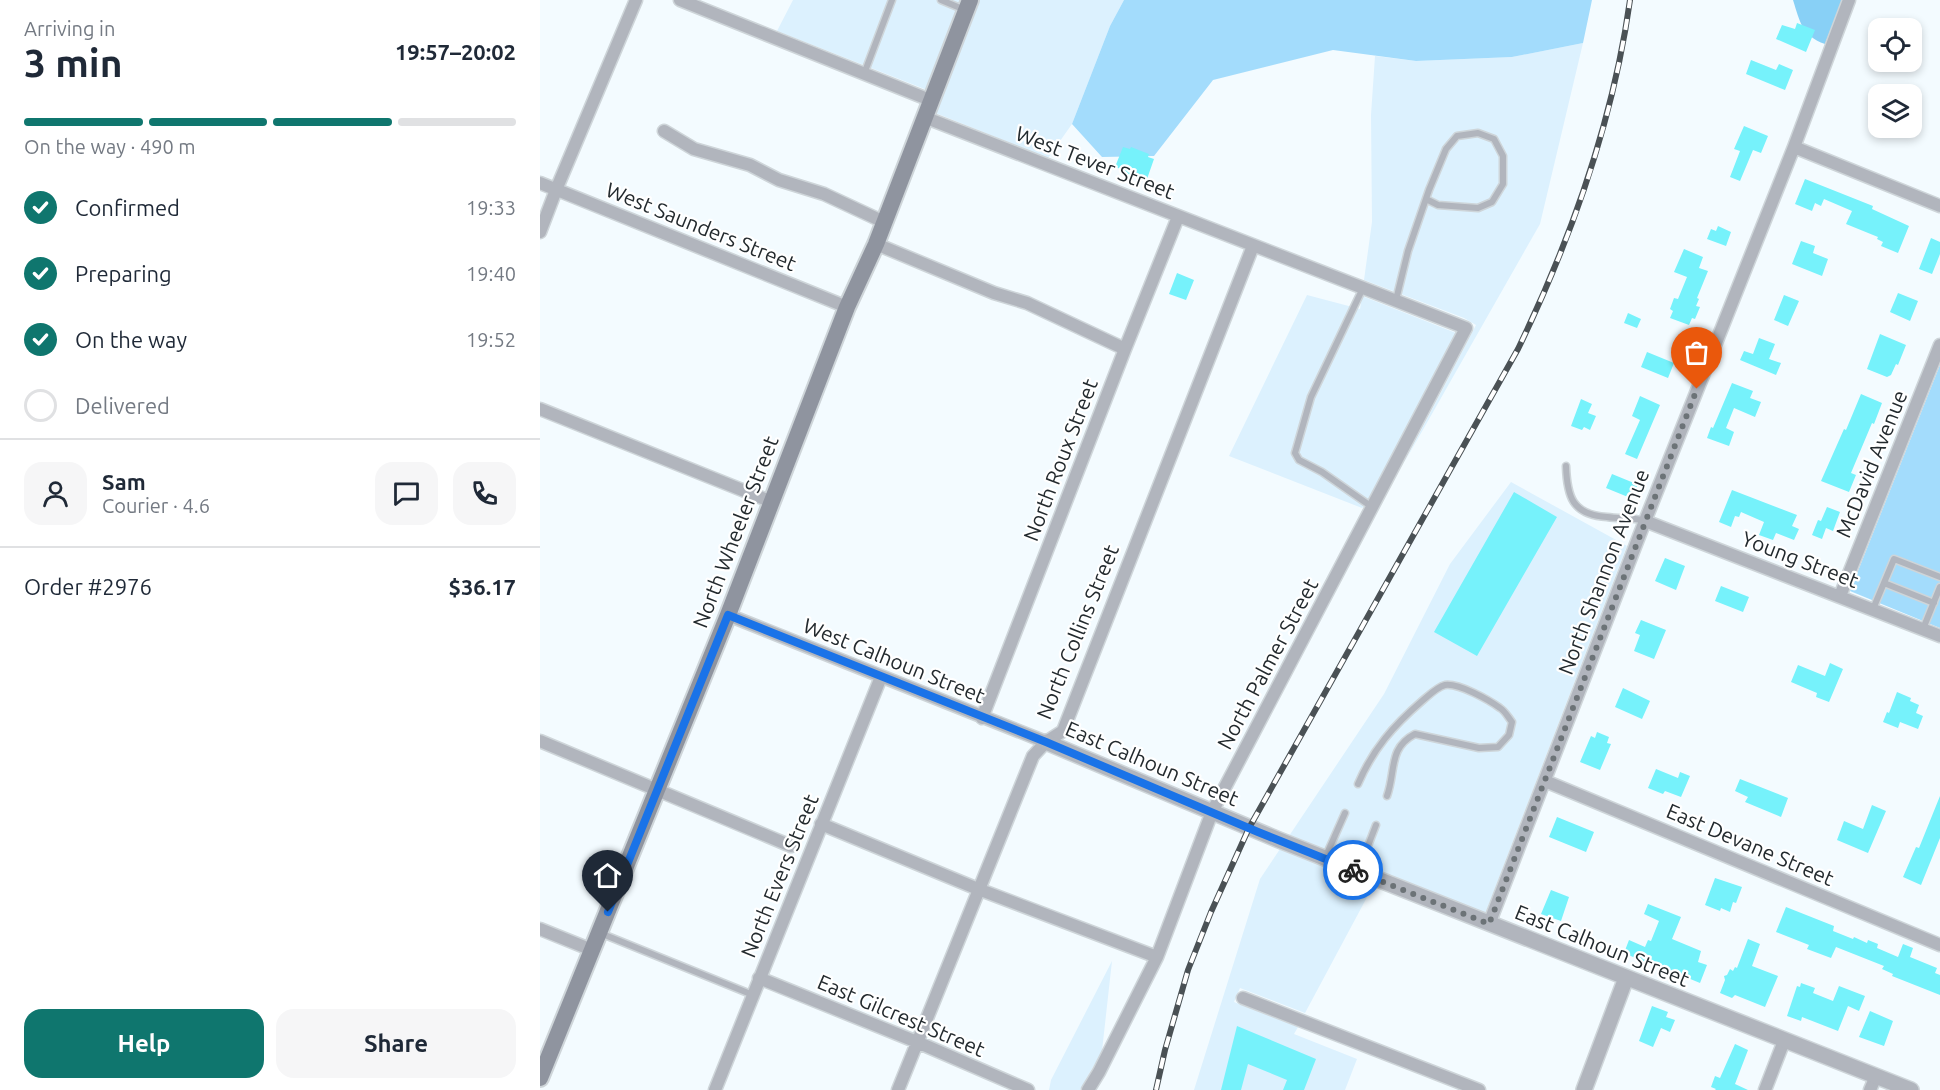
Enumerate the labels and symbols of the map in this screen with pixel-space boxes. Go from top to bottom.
street label: West Tever Street [1012,121,1178,203]
street label: West Saunders Street [603,177,800,275]
pin [1671,327,1722,389]
street label: North Roux Street [1018,375,1102,544]
street label: McDavid Avenue [1831,386,1912,541]
street label: North Wheeler Street [687,432,783,631]
street label: North Shannon Avenue [1553,466,1653,678]
street label: Young Street [1739,526,1862,592]
street label: North Collins Street [1031,541,1123,722]
street label: North Palmer Street [1212,574,1322,753]
street label: West Calhoun Street [800,613,989,707]
street label: East Calhoun Street [1062,716,1243,810]
street label: North Evers Street [735,790,823,961]
street label: East Devane Street [1663,798,1838,890]
courier [1323,840,1383,900]
pin [582,850,633,912]
street label: East Calhoun Street [1512,899,1693,991]
street label: East Gilcrest Street [814,969,989,1061]

